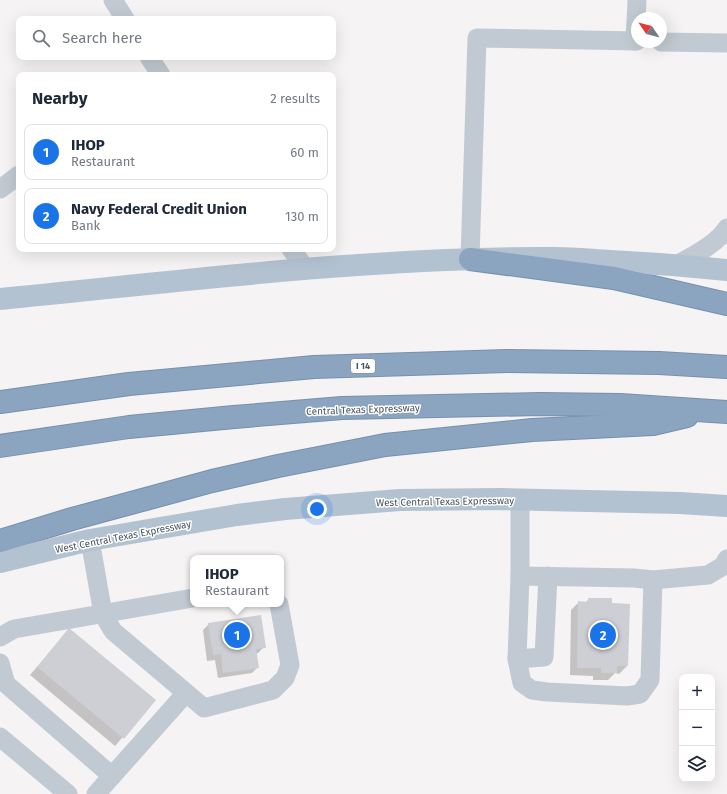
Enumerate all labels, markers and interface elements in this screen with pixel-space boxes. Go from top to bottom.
north arrow [631,12,667,48]
search box [16,16,336,60]
icon: search [30,27,52,49]
text: Search here [62,29,142,47]
text: Nearby [32,88,87,109]
text: 2 results [270,91,320,106]
text: IHOP [71,136,105,154]
text: 1 [43,145,49,160]
text: 60 m [290,145,319,160]
text: Restaurant [71,154,135,169]
text: Navy Federal Credit Union [71,200,247,218]
text: 2 [43,209,49,224]
text: 130 m [285,209,319,224]
text: Bank [71,218,100,233]
road number: I 14 [351,359,375,373]
street label: Central Texas Expressway [306,402,420,418]
street label: West Central Texas Expressway [376,495,514,509]
your location [307,499,327,519]
street label: West Central Texas Expressway [54,518,192,556]
popup [190,555,284,607]
text: IHOP [205,565,239,583]
text: Restaurant [205,583,269,598]
pin: 1 [224,620,250,650]
pin: 2 [590,620,616,650]
map controls [679,674,715,782]
button: + [679,674,715,710]
button: − [679,710,715,746]
button: layers [679,746,715,782]

